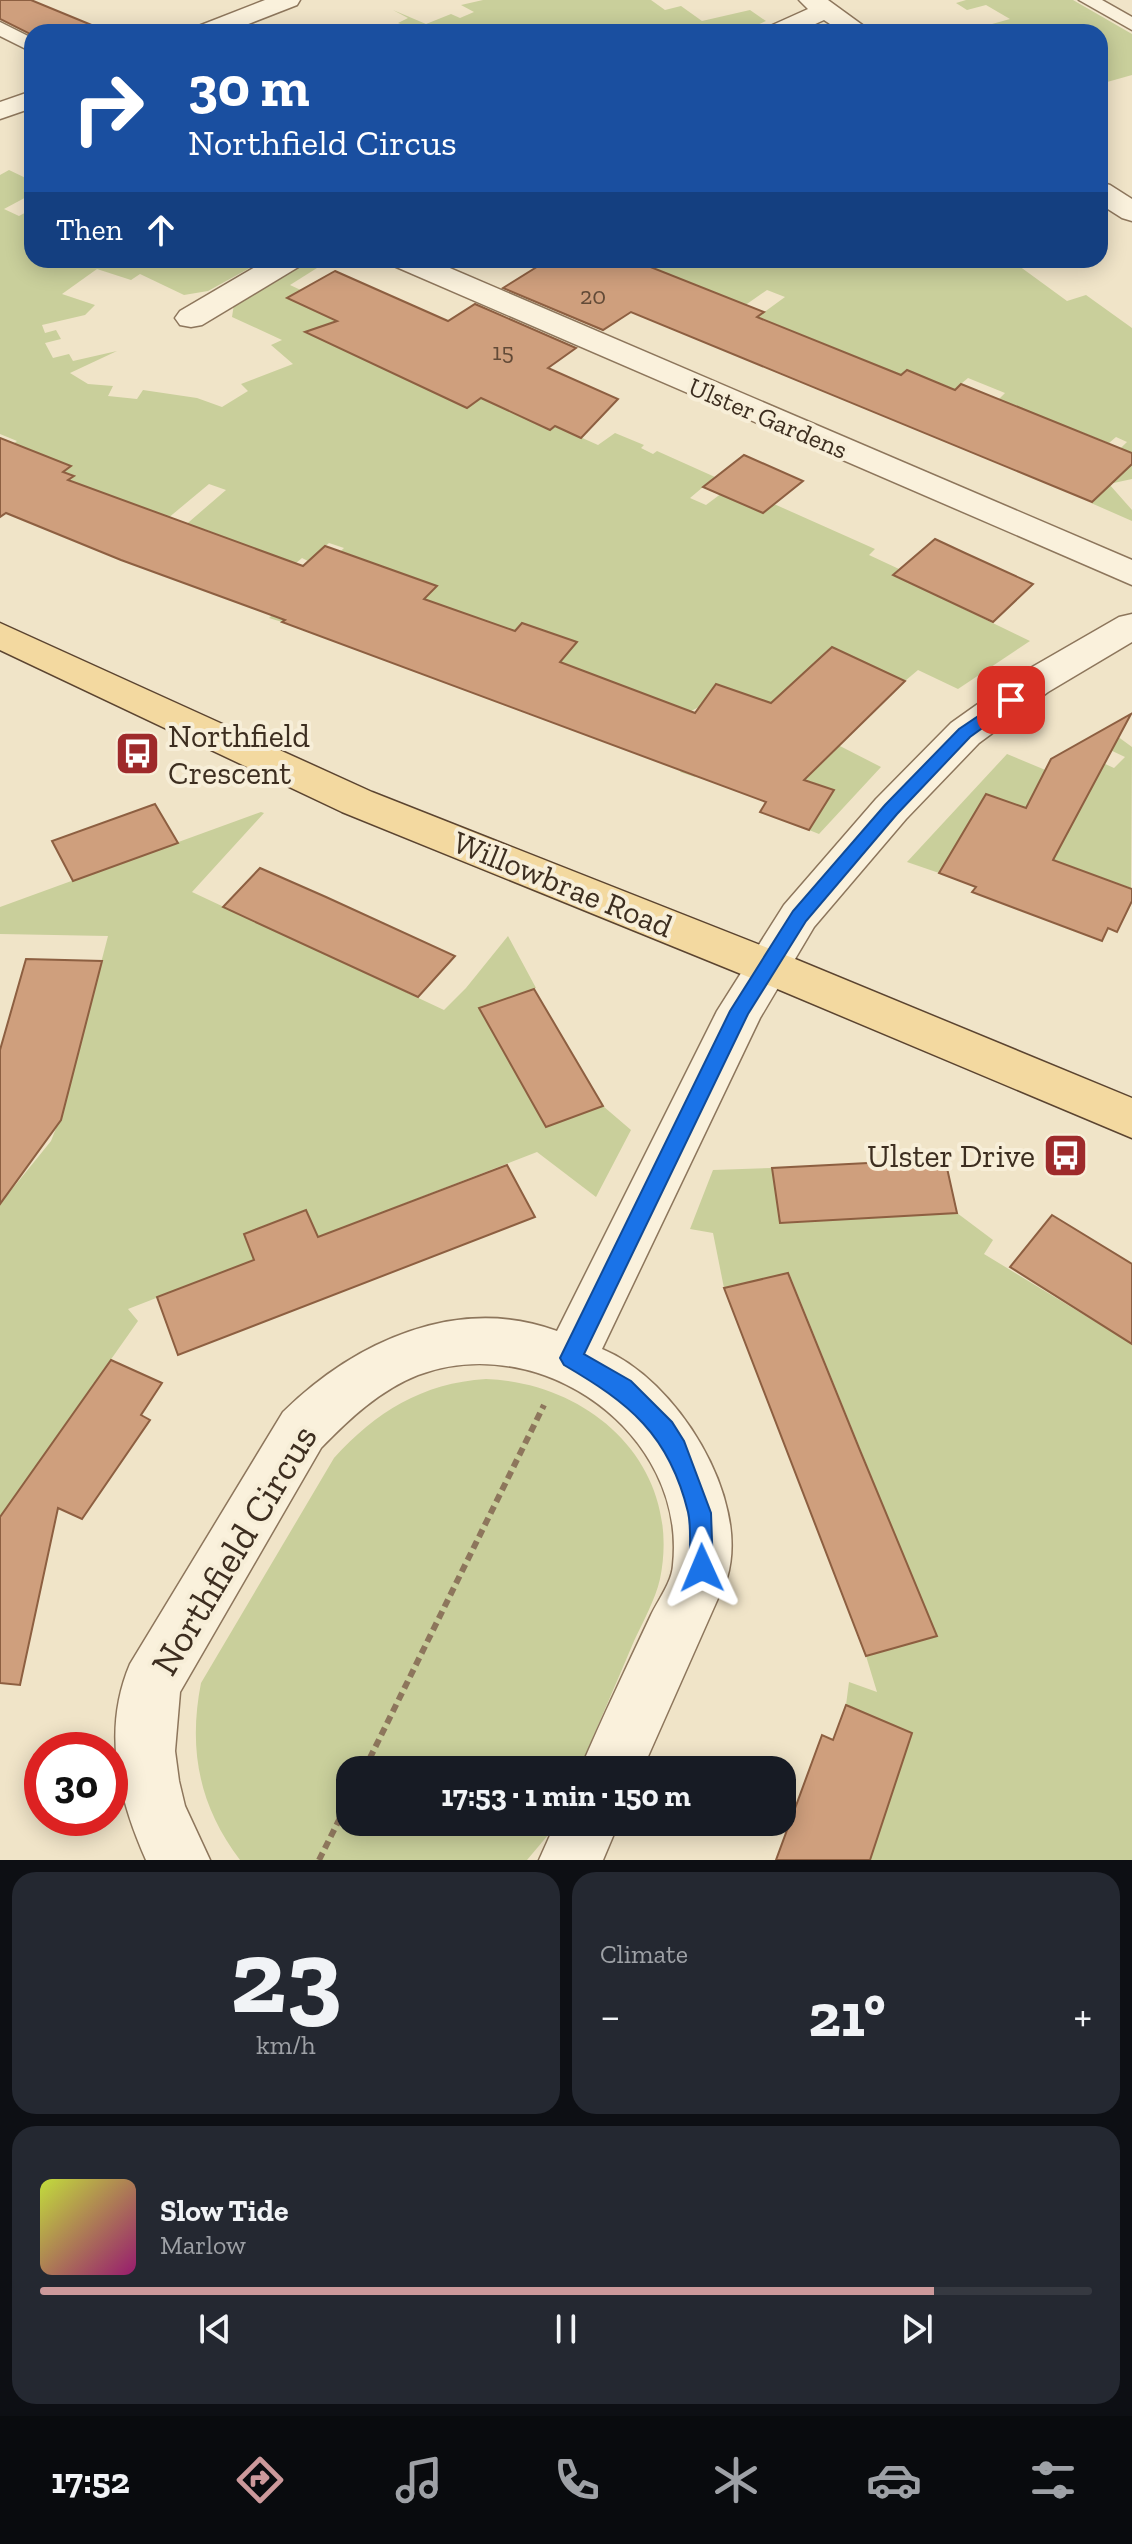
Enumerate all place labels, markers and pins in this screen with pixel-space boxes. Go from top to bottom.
pin [977,666,1045,734]
place label: Northfield Crescent [168,717,310,792]
bus stop icon: Northfield Crescent [113,730,161,778]
bus stop icon: Ulster Drive [1042,1132,1090,1180]
place label: Ulster Drive [867,1137,1035,1175]

